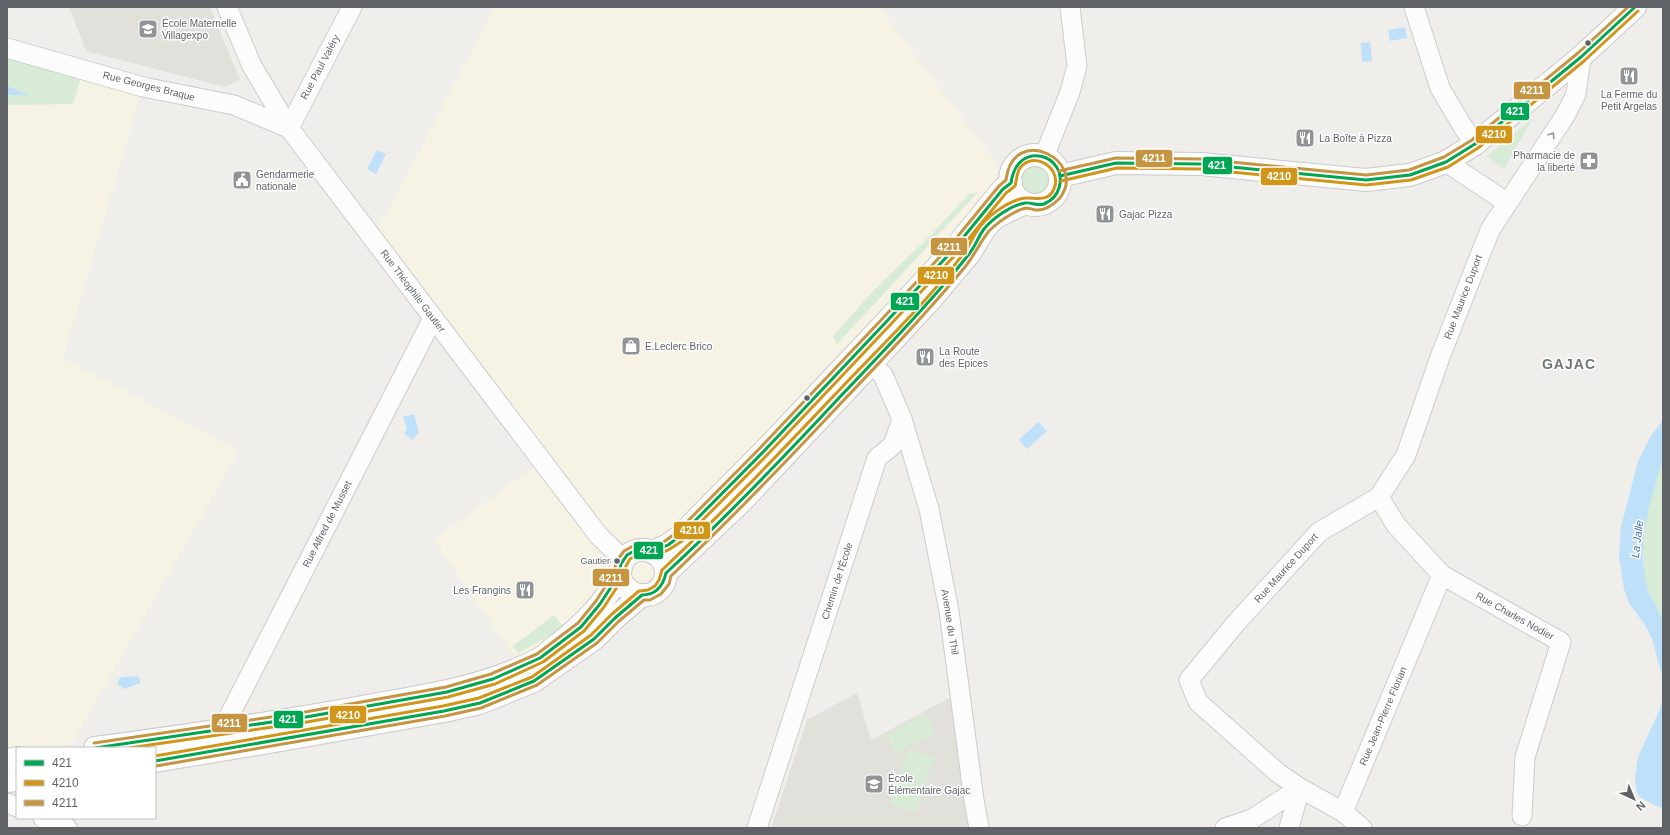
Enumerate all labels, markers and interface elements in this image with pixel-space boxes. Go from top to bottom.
place label: École Maternelle Villagexpo [162,17,237,41]
school or university icon: École Maternelle Villagexpo [137,18,159,40]
street label: Rue Paul Valéry [298,33,342,101]
unlabelled marker [1583,38,1593,48]
restaurant icon: La Ferme du Petit Argelas [1618,65,1640,87]
street label: Rue Georges Braque [102,69,197,103]
line badge: 4211 [1513,81,1551,100]
text: 4211 [1520,84,1544,96]
place label: La Ferme du Petit Argelas [1601,89,1657,112]
line badge: 421 [1500,102,1530,121]
text: 421 [1506,105,1524,117]
line badge: 4210 [1475,125,1513,144]
restaurant icon: La Boîte à Pizza [1294,127,1316,149]
text: 4210 [1482,128,1506,140]
one-way arrow [1547,132,1554,139]
place label: La Boîte à Pizza [1319,133,1392,144]
line badge: 4211 [1135,149,1173,168]
place label: Pharmacie de la liberté [1513,150,1575,173]
pharmacy icon: Pharmacie de la liberté [1578,150,1600,172]
text: 4211 [1142,152,1166,164]
line badge: 421 [1202,156,1233,175]
text: 421 [1208,159,1226,171]
line badge: 4210 [1260,167,1298,186]
public building icon: Gendarmerie nationale [231,169,253,191]
place label: Gendarmerie nationale [256,169,315,192]
text: 4210 [1267,170,1291,182]
restaurant icon: Gajac Pizza [1094,203,1116,225]
place label: Gajac Pizza [1119,209,1173,220]
line badge: 4211 [930,237,968,256]
text: 4211 [937,241,961,253]
street label: Rue Théophile Gautier [378,248,448,335]
street label: Rue Maurice Duport [1442,253,1484,341]
line badge: 4210 [917,266,955,285]
text: 4210 [924,269,948,281]
line badge: 421 [890,292,920,311]
text: 421 [896,295,914,307]
shop icon: E.Leclerc Brico [620,335,642,357]
place label: E.Leclerc Brico [645,341,713,352]
restaurant icon: La Route des Epices [914,346,936,368]
place label: La Route des Epices [939,346,988,369]
district label: GAJAC [1542,356,1596,372]
unlabelled marker [802,393,812,403]
street label: Rue Alfred de Musset [300,479,354,569]
water label: La Jalle [1629,519,1645,559]
line badge: 4210 [673,521,711,540]
text: 4210 [680,524,704,536]
street label: Rue Maurice Duport [1252,531,1320,605]
street label: Chemin de l'École [818,540,855,621]
line badge: 421 [633,541,664,560]
text: 421 [640,544,658,556]
place label: Gautier [580,556,610,566]
marker: Gautier [612,556,622,566]
line badge: 4211 [592,568,630,587]
text: 4211 [599,572,623,584]
restaurant icon: Les Frangins [514,579,536,601]
place label: Les Frangins [453,585,511,596]
street label: Avenue du Thil [939,588,961,656]
street label: Rue Charles Nodier [1474,590,1557,642]
street label: Rue Jean-Pierre Florian [1357,665,1409,767]
line badge: 4210 [329,705,367,724]
text: 4210 [336,709,360,721]
line badge: 421 [273,710,304,729]
line badge: 4211 [211,713,248,733]
text: 421 [279,713,297,725]
text: 4211 [217,717,241,729]
legend [16,747,156,819]
text: 421 [52,756,72,770]
place label: École Élémentaire Gajac [888,772,970,796]
school or university icon: École Élémentaire Gajac [863,773,885,795]
text: 4210 [52,776,79,790]
north arrow [1614,779,1654,819]
text: 4211 [52,796,78,810]
text: N [1634,799,1648,813]

